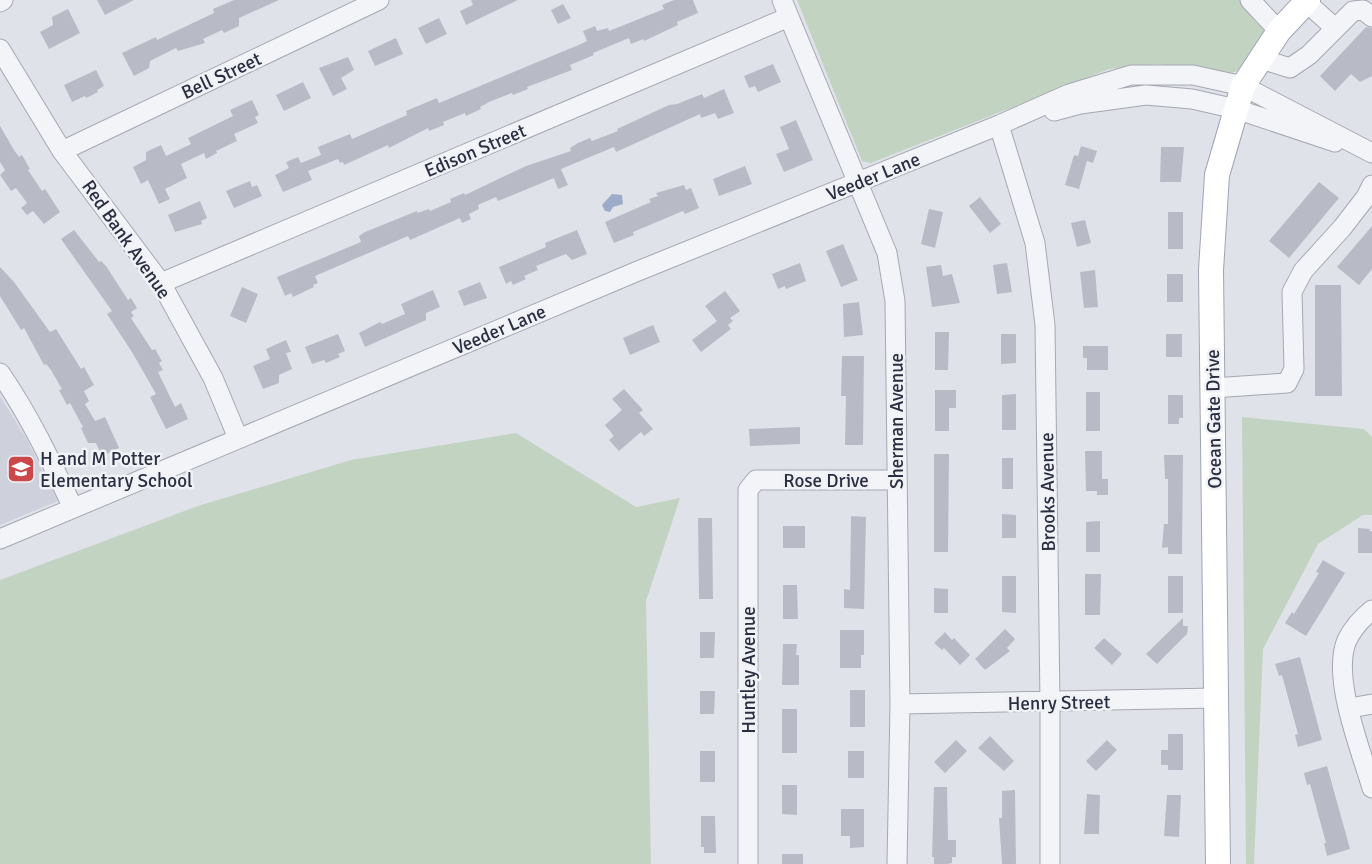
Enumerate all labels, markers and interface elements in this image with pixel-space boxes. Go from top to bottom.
street label: Bell Street [178,47,266,105]
street label: Edison Street [421,119,530,183]
street label: Veeder Lane [823,147,924,207]
street label: Red Bank Avenue [76,176,176,304]
street label: Veeder Lane [449,300,550,360]
street label: Ocean Gate Drive [1201,349,1227,489]
street label: Sherman Avenue [885,353,909,489]
street label: Brooks Avenue [1035,432,1061,552]
place label: H and M Potter Elementary School [40,447,193,493]
school or university icon: H and M Potter Elementary School [6,454,36,484]
street label: Rose Drive [783,469,869,493]
street label: Huntley Avenue [737,606,761,734]
street label: Henry Street [1007,690,1111,716]

